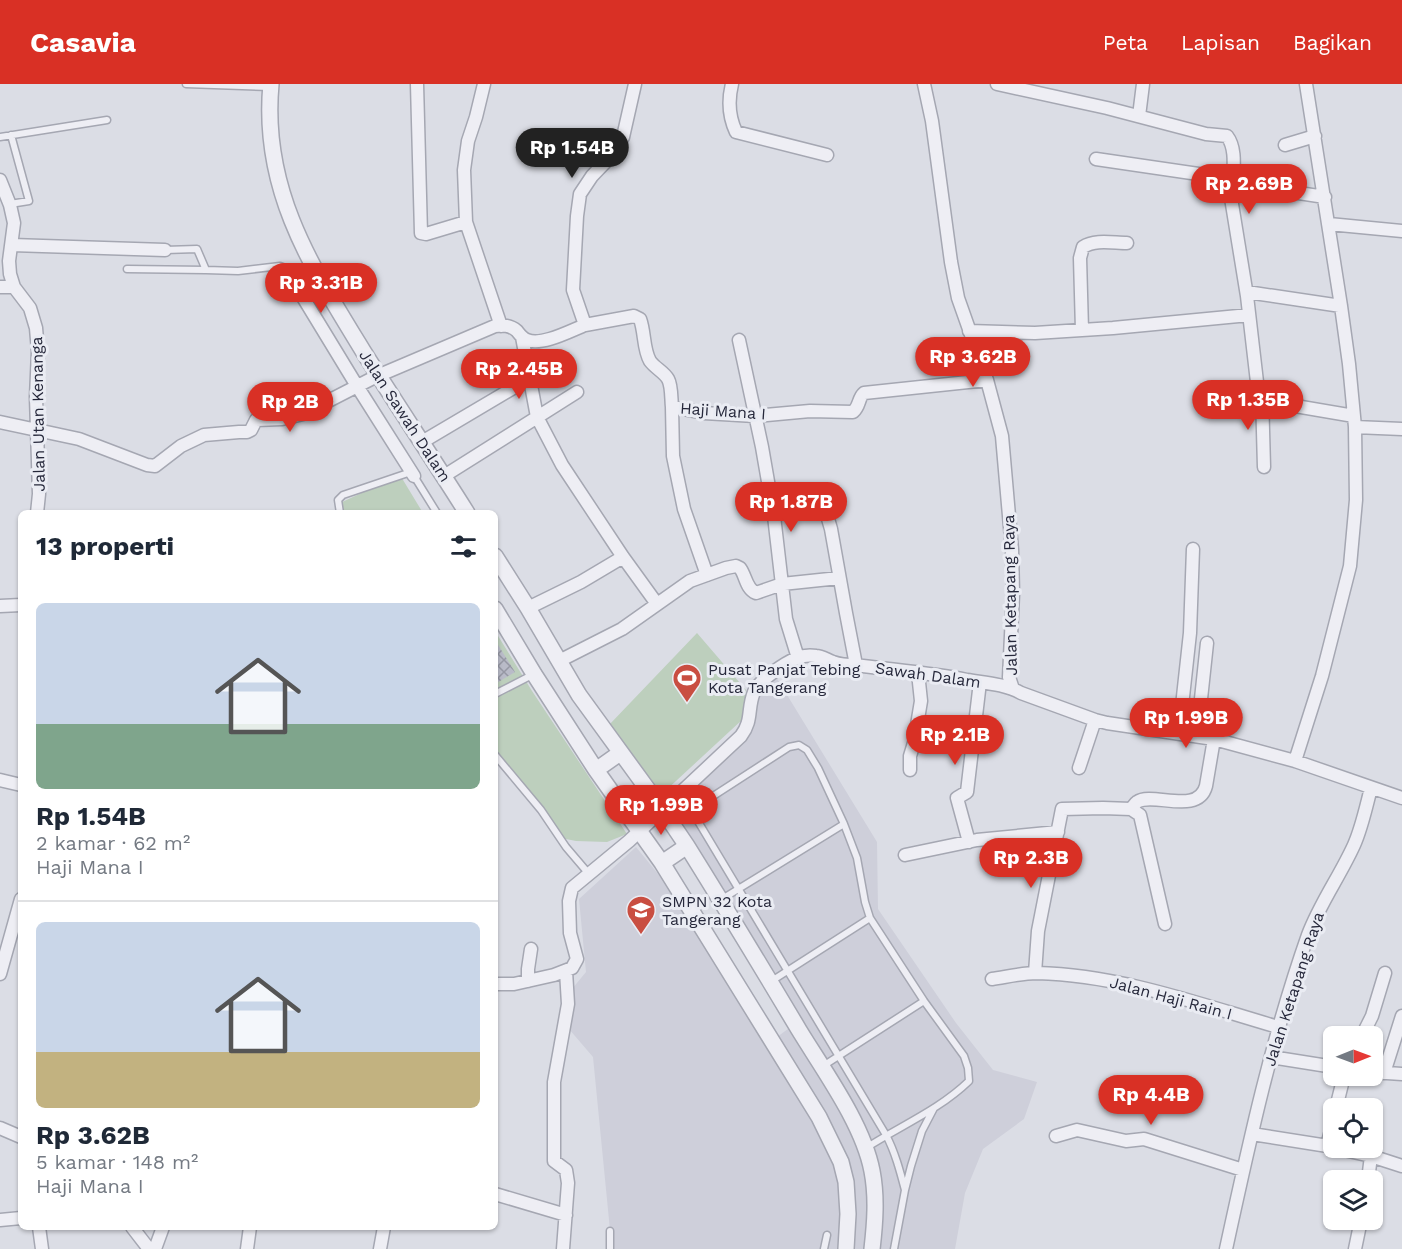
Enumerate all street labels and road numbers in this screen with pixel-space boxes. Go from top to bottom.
street label: Jalan Utan Kenanga [27,336,49,492]
street label: Jalan Sawah Dalam [355,346,455,486]
street label: Haji Mana I [679,399,767,423]
street label: Jalan Ketapang Raya [999,514,1021,676]
street label: Sawah Dalam [874,658,982,692]
street label: Jalan Ketapang Raya [1260,909,1328,1069]
street label: Jalan Haji Rain I [1108,973,1234,1023]

